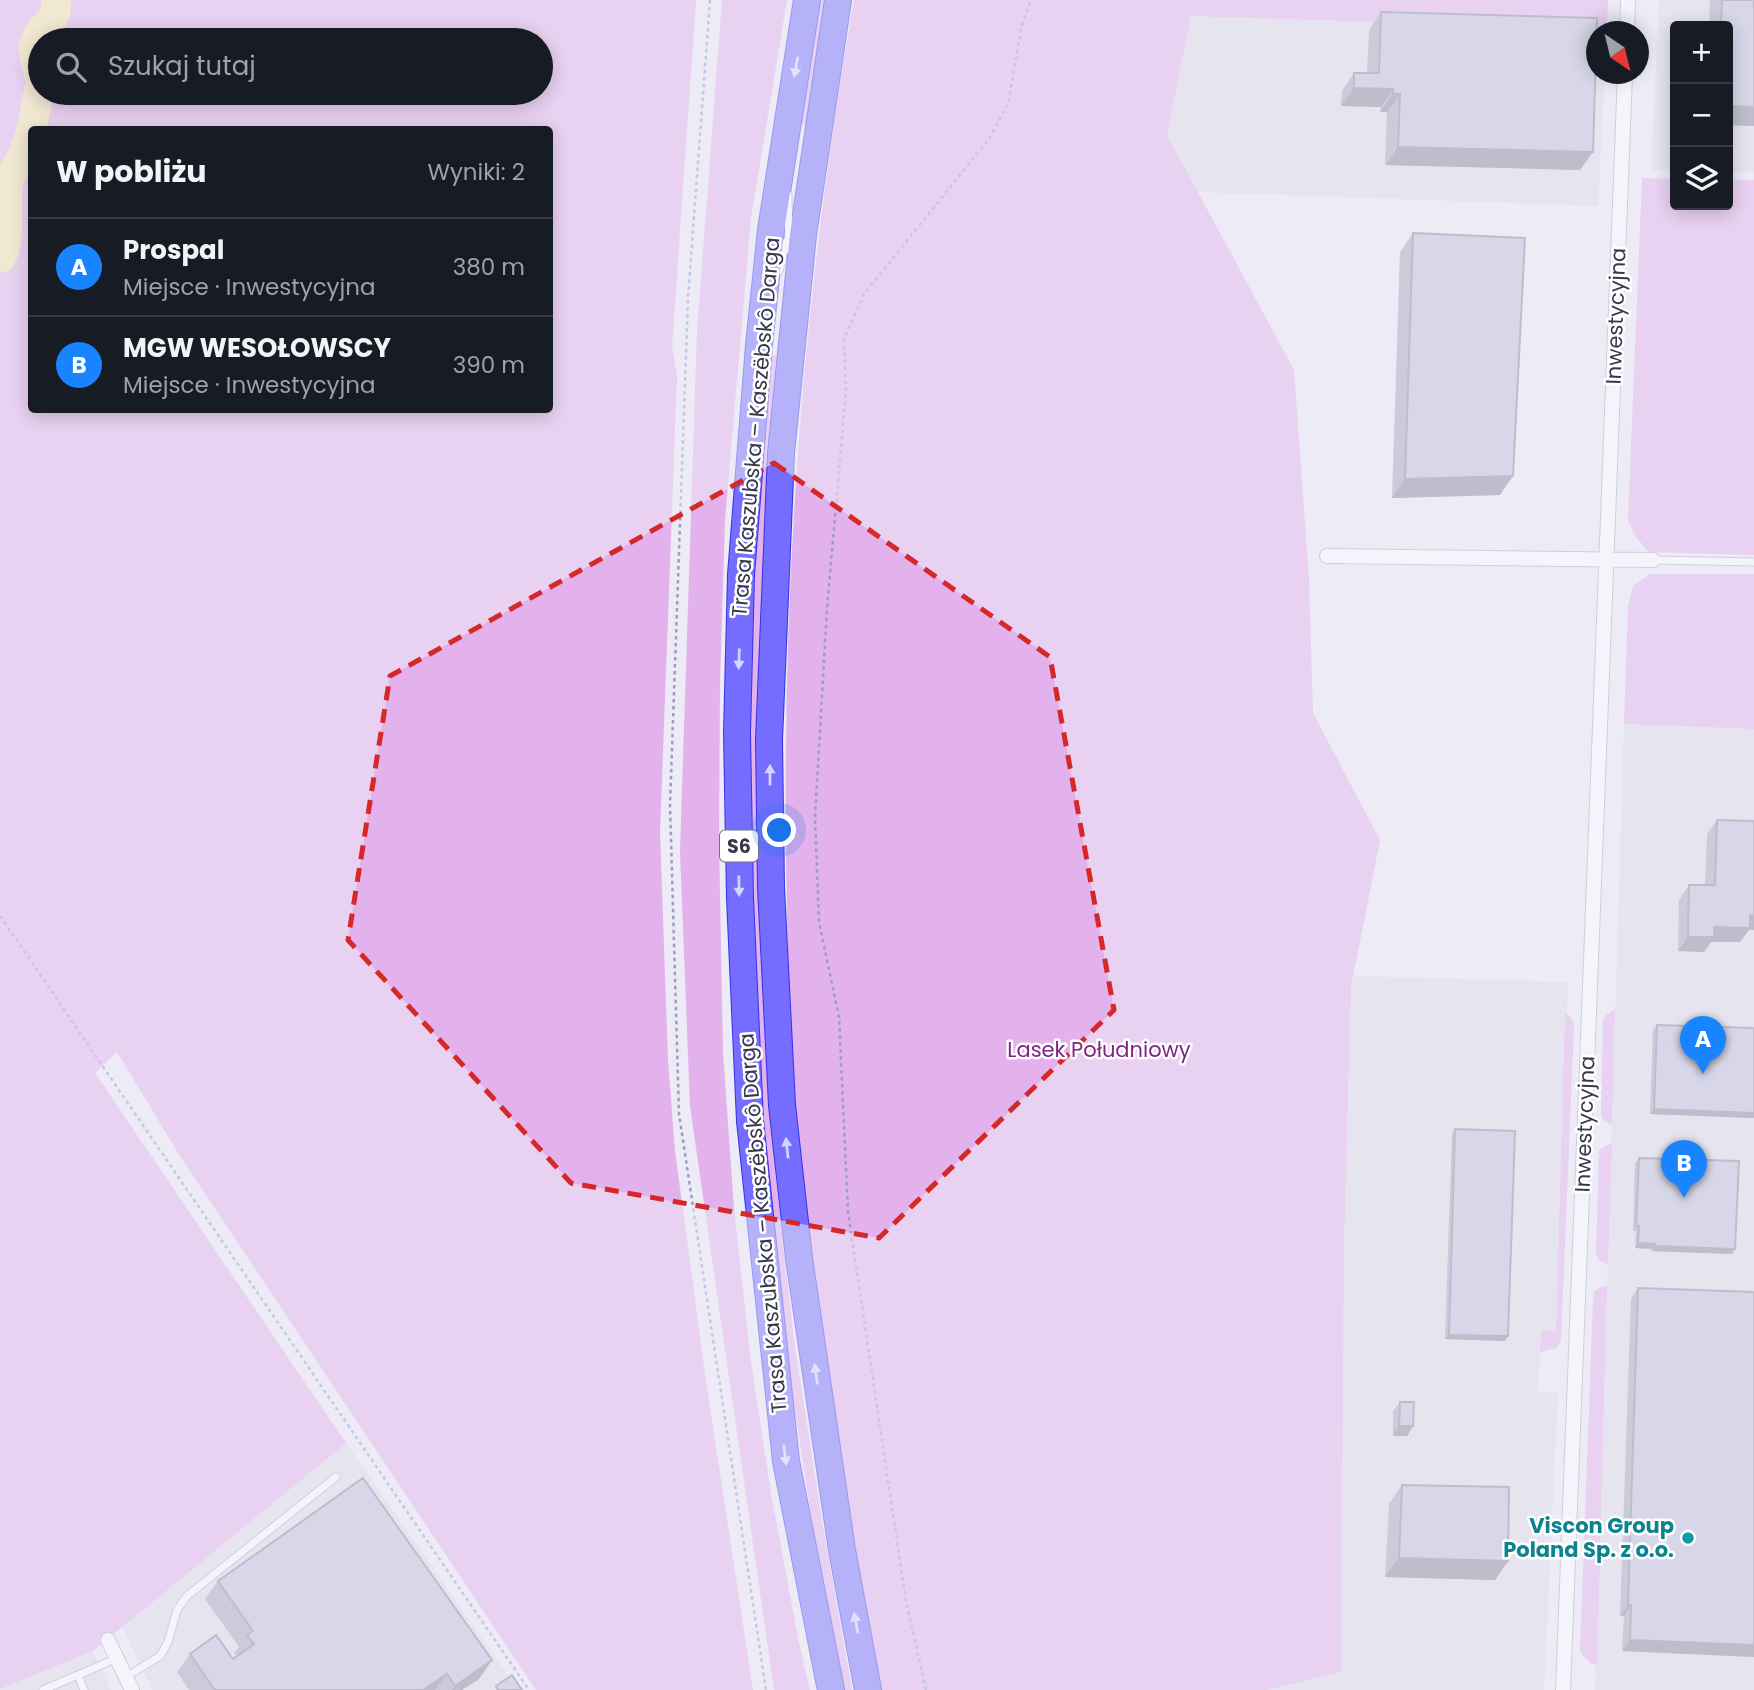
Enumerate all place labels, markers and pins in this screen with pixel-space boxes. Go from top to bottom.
pin: A [1680,1016,1726,1074]
pin: B [1661,1140,1707,1198]
place label: Viscon Group Poland Sp. z o.o. [1503,1511,1674,1564]
marker: Viscon Group Poland Sp. z o.o. [1680,1530,1696,1546]

